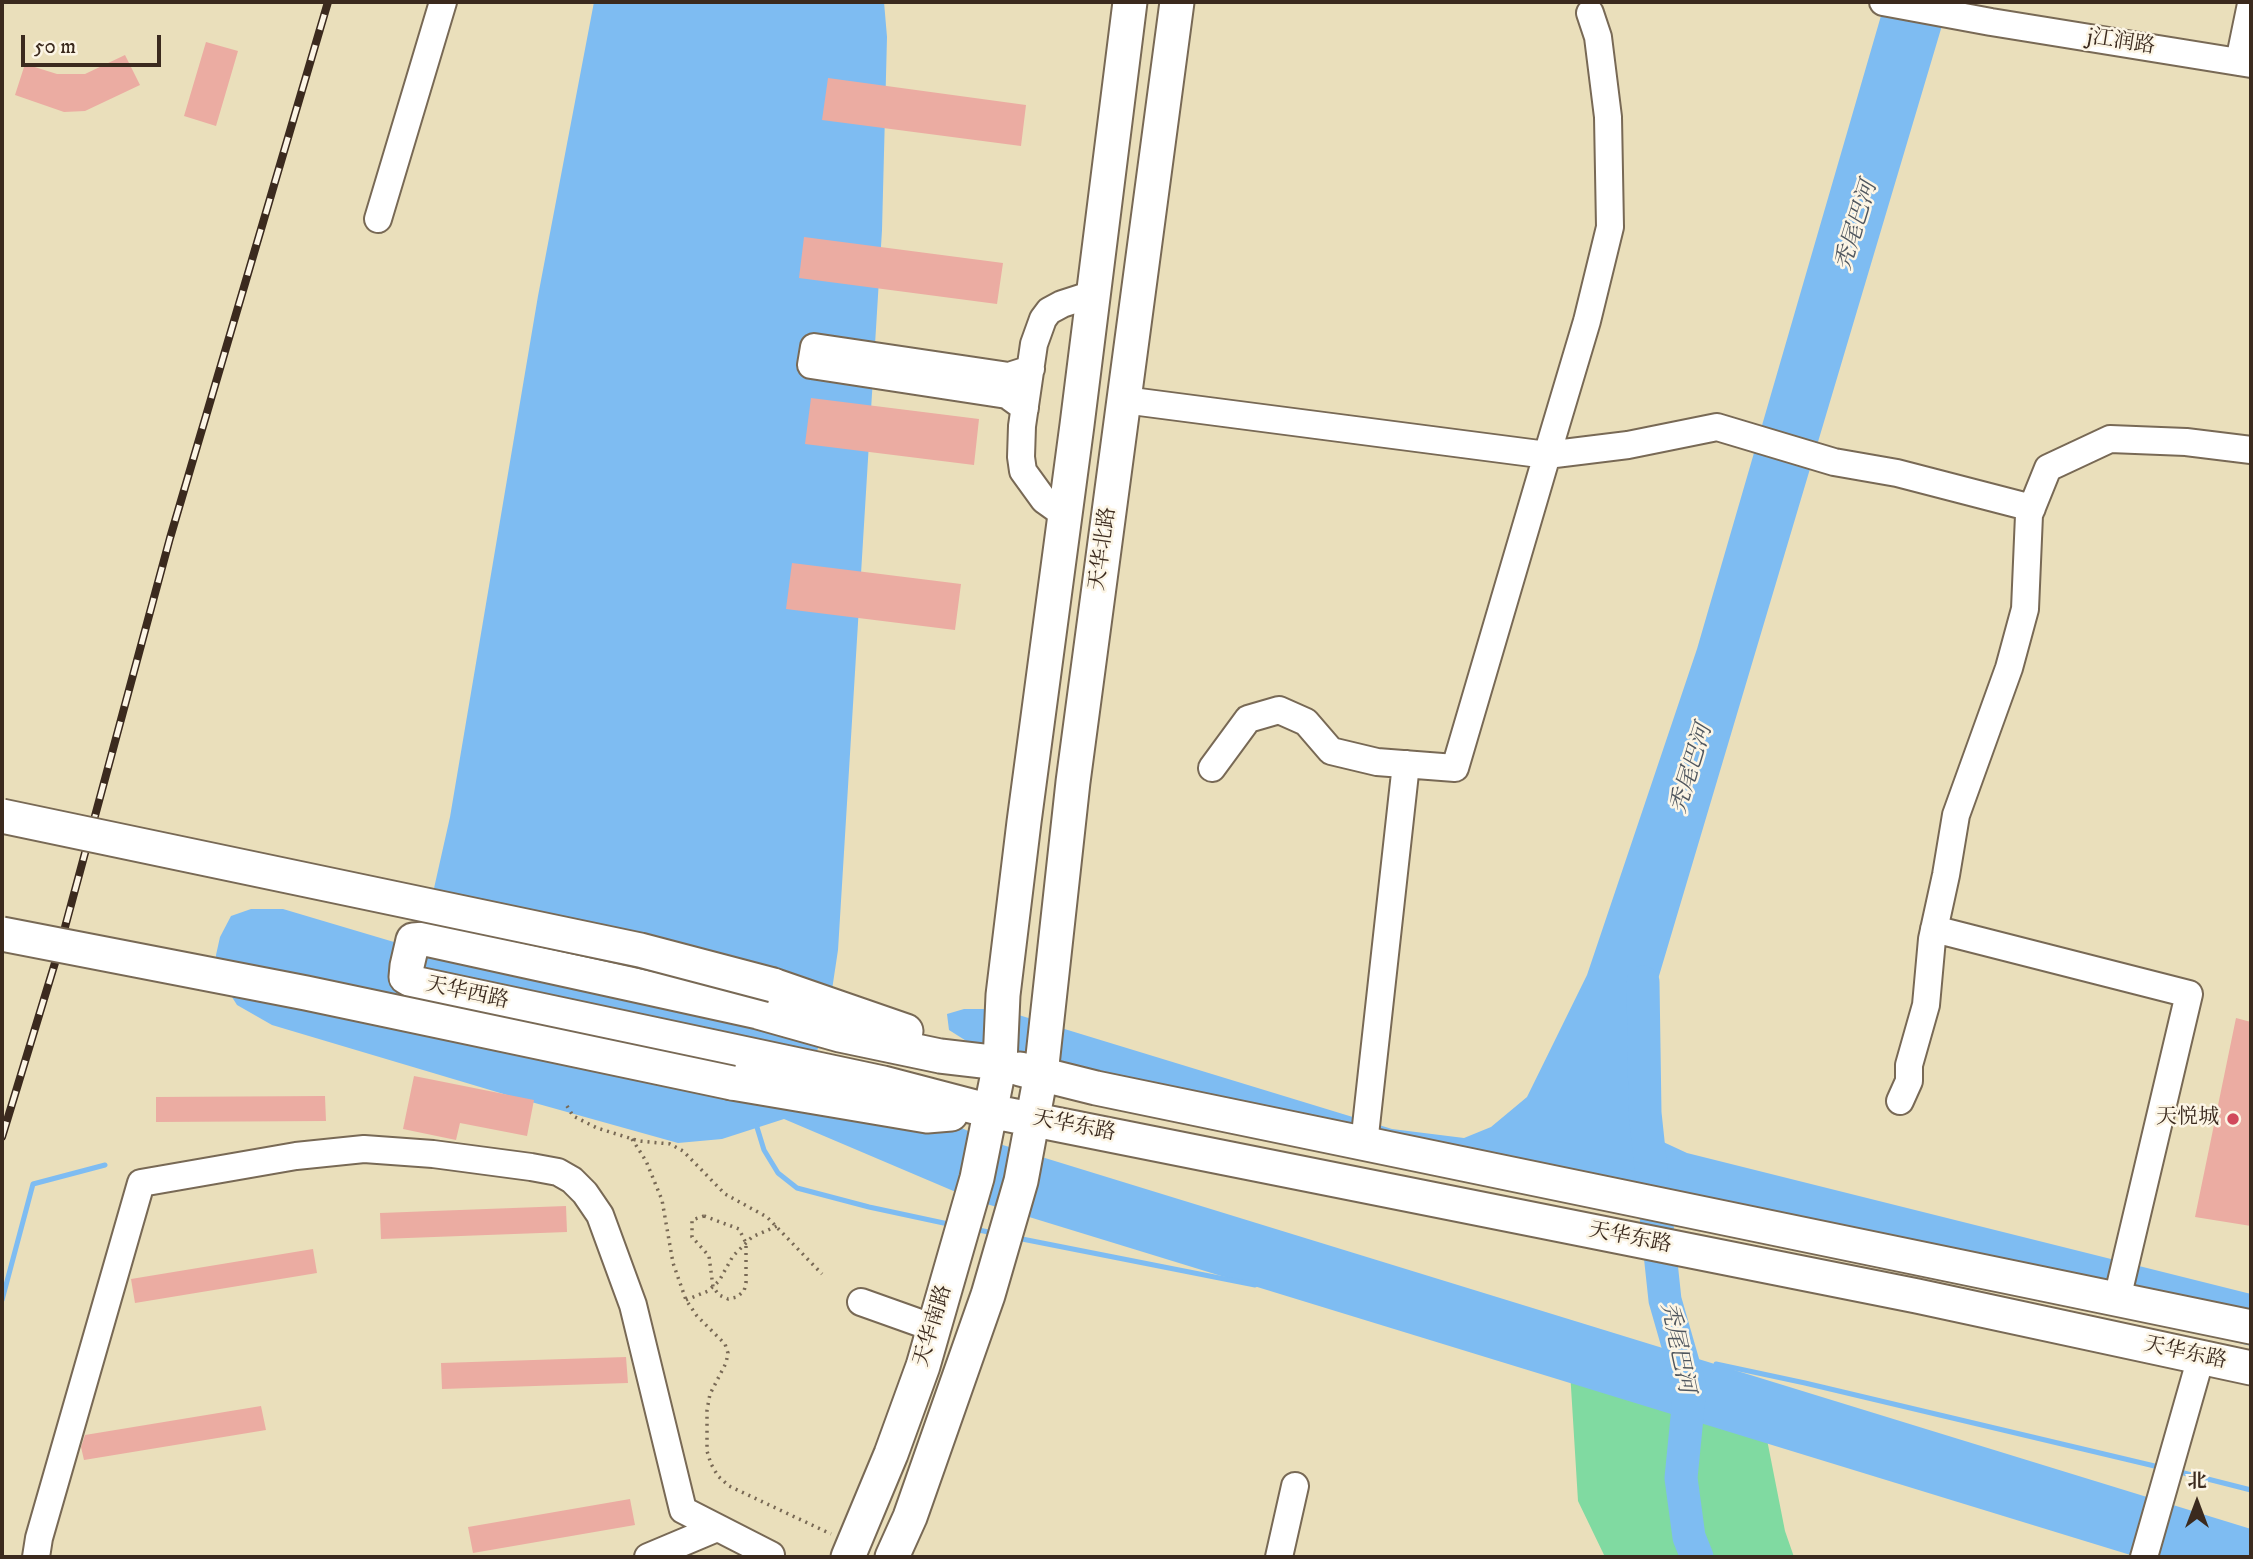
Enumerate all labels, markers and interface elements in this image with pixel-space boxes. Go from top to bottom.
scale bar [24,21,164,65]
street label: j江润路 [2085,25,2157,61]
text: 50 m [34,34,76,60]
water label: 秃尾巴河 [1831,178,1885,274]
street label: 天华北路 [1086,506,1122,592]
water label: 秃尾巴河 [1666,721,1720,817]
street label: 天华西路 [423,973,511,1015]
place label: 天悦城 [2156,1106,2219,1132]
street label: 天华东路 [1030,1107,1118,1147]
marker: 天悦城 [2225,1111,2241,1127]
street label: 天华东路 [1586,1219,1674,1259]
street label: 天华南路 [910,1282,958,1370]
water label: 秃尾巴河 [1653,1300,1699,1396]
street label: 天华东路 [2141,1333,2229,1375]
north arrow [2162,1468,2232,1538]
text: 北 [2187,1470,2207,1493]

